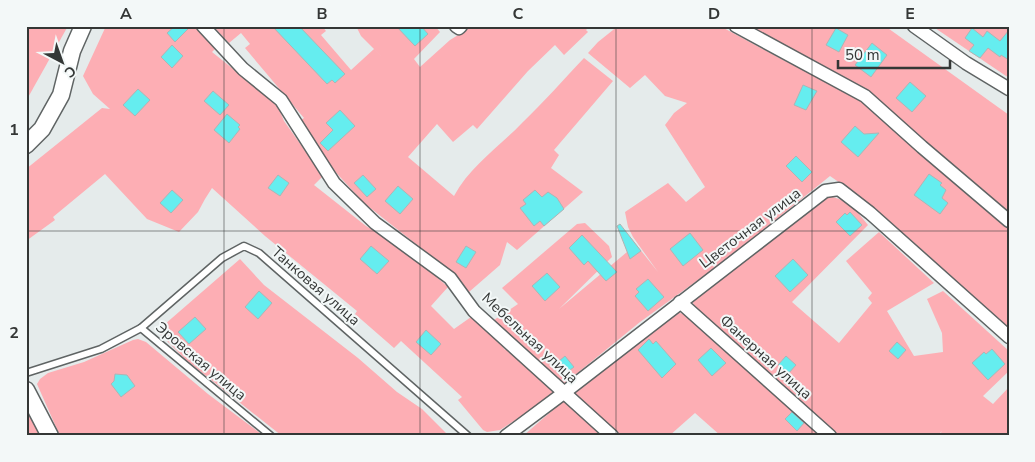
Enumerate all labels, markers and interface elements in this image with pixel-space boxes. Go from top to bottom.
text: A [120,3,132,25]
text: B [316,3,328,25]
text: C [513,3,524,25]
text: D [708,3,720,25]
text: E [905,3,915,25]
north arrow [38,38,88,88]
scale bar [838,38,950,70]
text: 50 m [845,45,880,65]
text: С [60,61,80,82]
text: 1 [9,119,19,141]
street label: Цветочная улица [695,183,805,273]
street label: Танковая улица [267,242,365,330]
street label: Мебельная улица [478,288,582,388]
street label: Фанерная улица [716,310,816,404]
street label: Эровская улица [151,317,251,405]
text: 2 [9,322,19,344]

